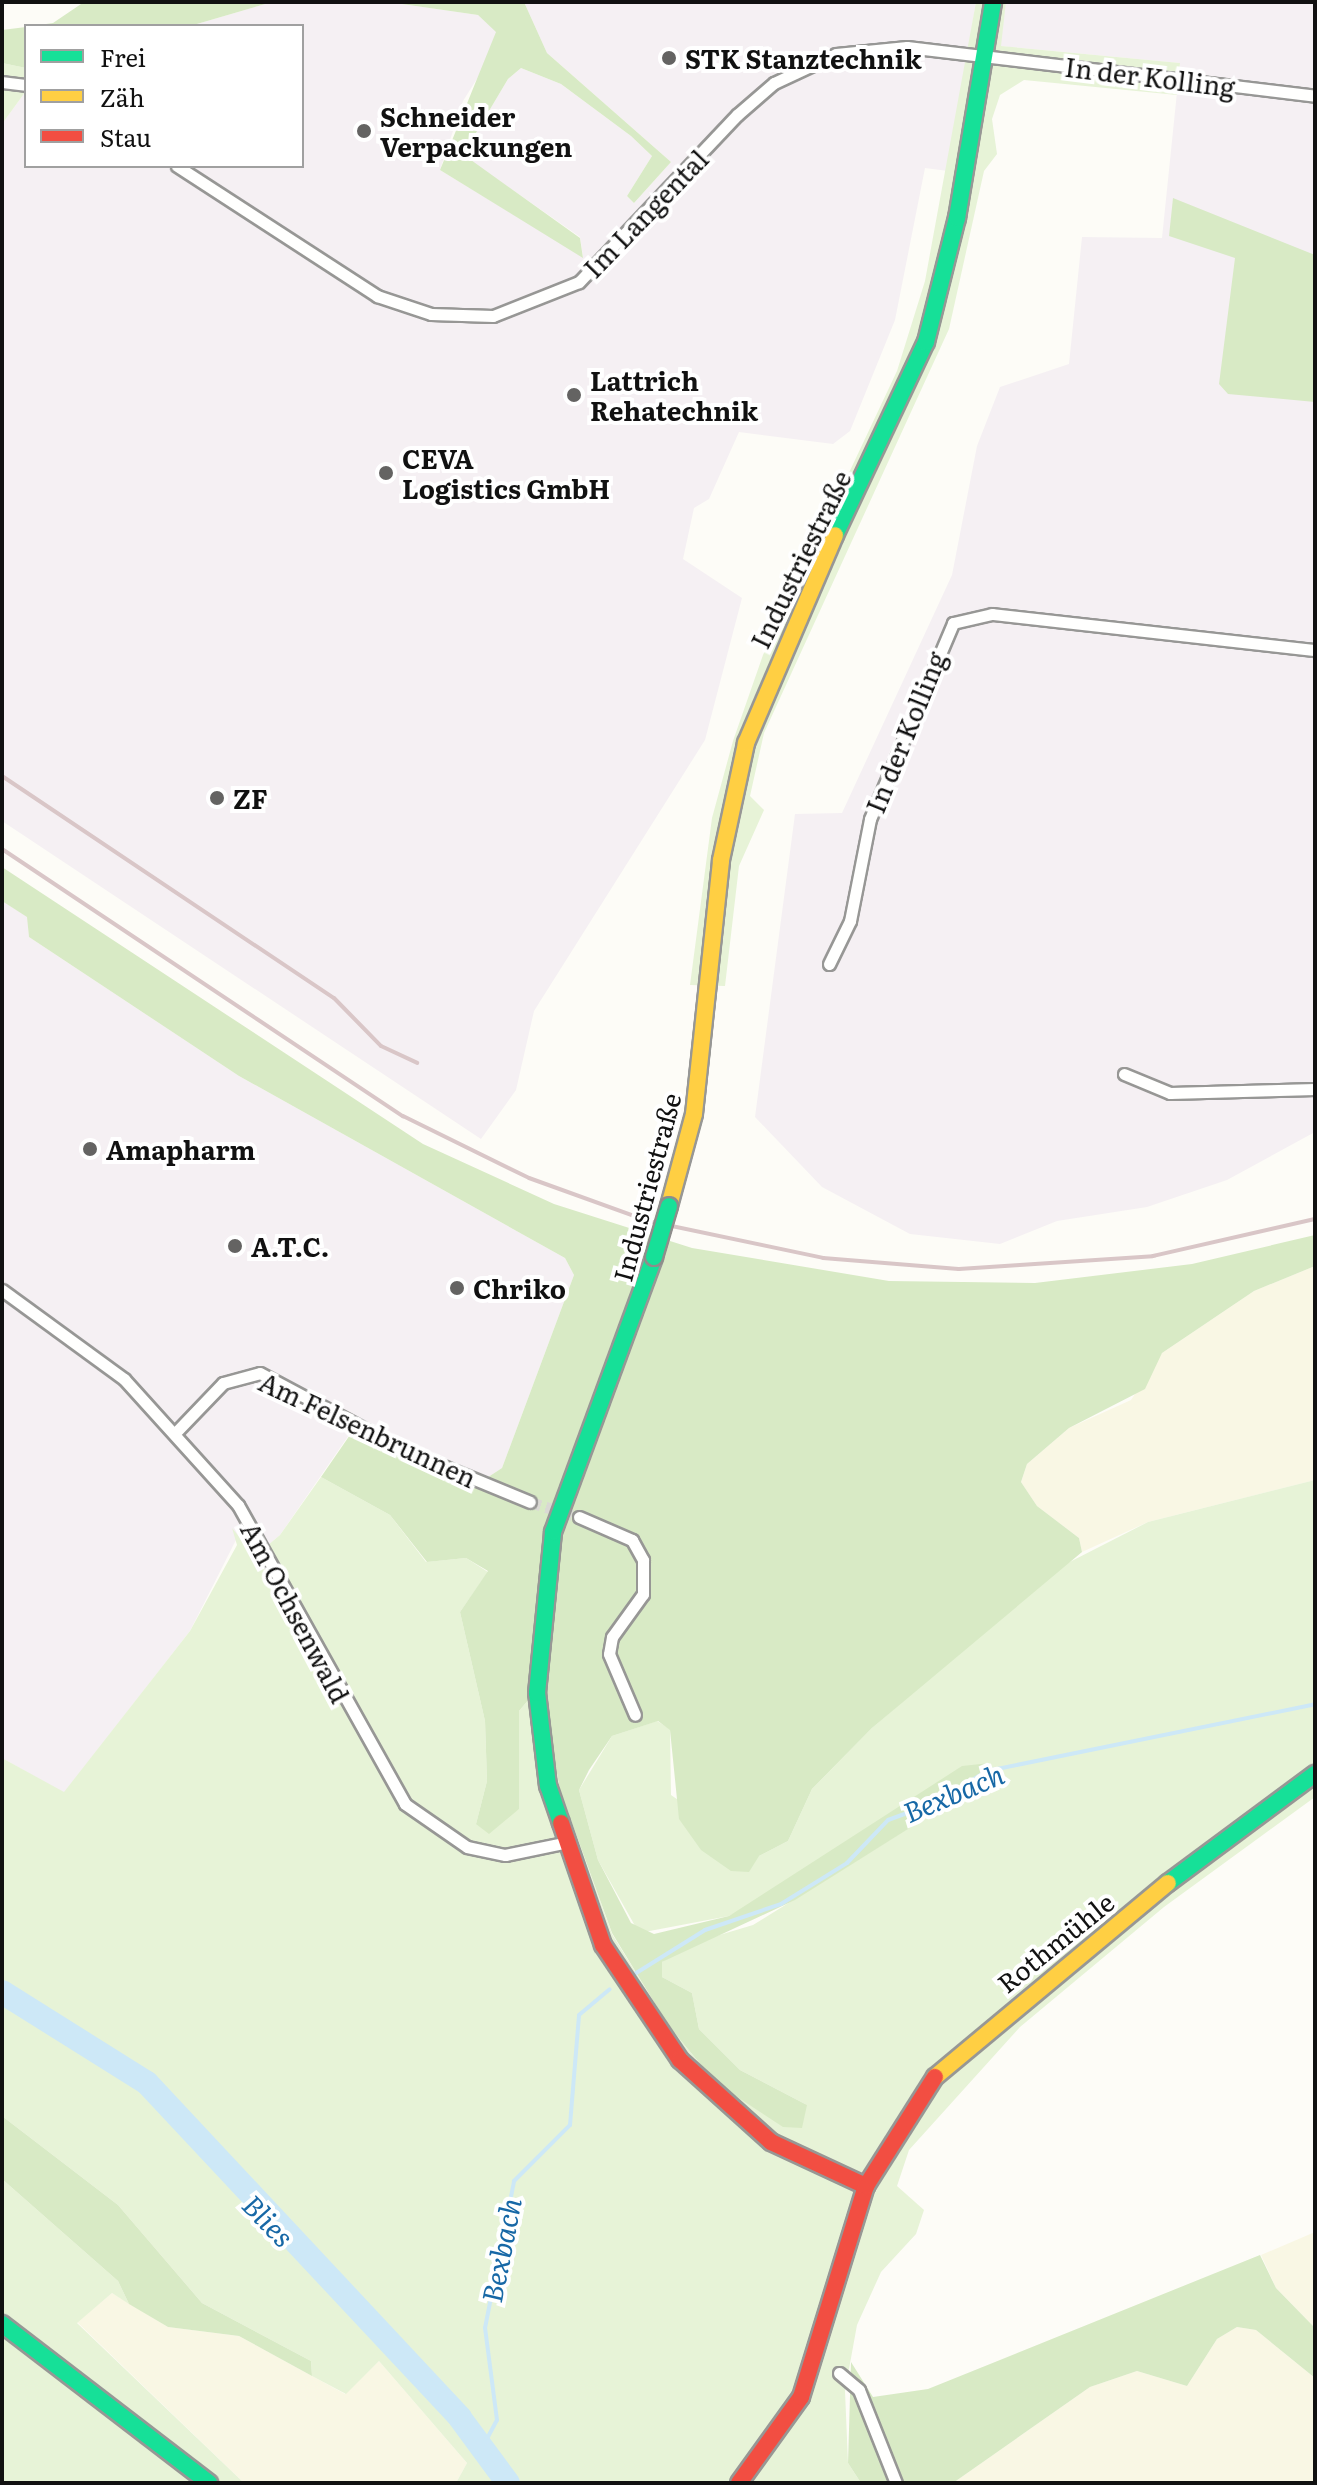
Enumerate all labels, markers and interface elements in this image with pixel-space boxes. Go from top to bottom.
legend [24,24,304,168]
text: Frei [100,39,146,74]
place label: STK Stanztechnik [685,42,922,74]
marker: STK Stanztechnik [660,49,678,67]
street label: In der Kolling [1063,50,1237,102]
text: Zäh [100,79,145,114]
place label: Schneider Verpackungen [380,100,572,162]
text: Stau [100,119,151,154]
marker: Schneider Verpackungen [355,122,373,140]
street label: Im Langental [576,143,714,283]
place label: Lattrich Rehatechnik [590,364,758,426]
marker: Lattrich Rehatechnik [565,386,583,404]
place label: CEVA Logistics GmbH [402,442,610,504]
marker: CEVA Logistics GmbH [377,464,395,482]
street label: Industriestraße [743,465,857,653]
street label: In der Kolling [858,647,952,817]
place label: ZF [233,782,268,814]
marker: ZF [208,789,226,807]
street label: Industriestraße [606,1089,686,1285]
place label: Amapharm [106,1133,256,1165]
marker: Amapharm [81,1140,99,1158]
place label: A.T.C. [251,1230,329,1262]
marker: A.T.C. [226,1237,244,1255]
place label: Chriko [473,1272,566,1304]
marker: Chriko [448,1279,466,1297]
street label: Am Felsenbrunnen [254,1365,482,1493]
street label: Am Ochsenwald [235,1516,357,1708]
water label: Bexbach [898,1756,1008,1828]
street label: Rothmühle [991,1886,1119,1998]
water label: Blies [236,2187,302,2253]
water label: Bexbach [473,2195,527,2305]

